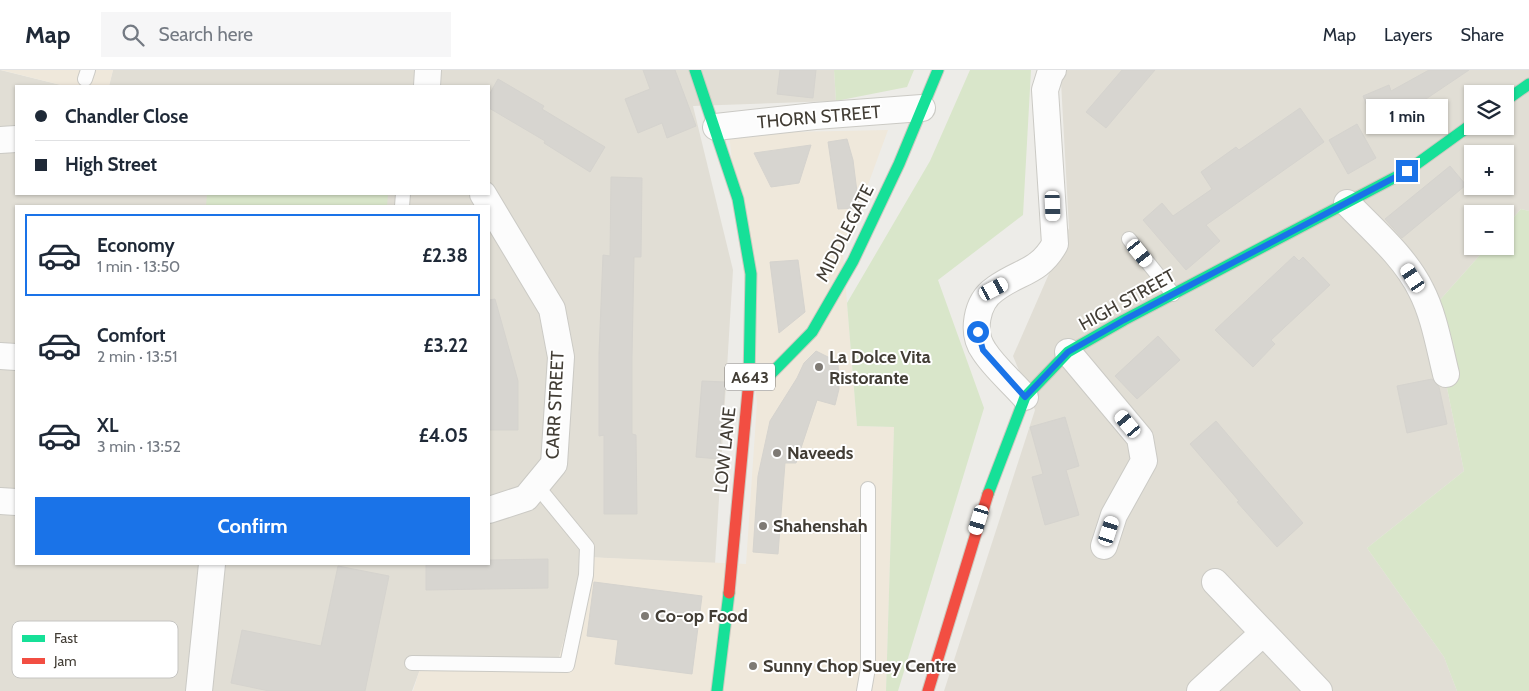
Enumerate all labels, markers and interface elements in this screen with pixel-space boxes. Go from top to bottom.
search box [101,12,451,57]
text: Map [25,20,71,49]
icon: search [119,21,147,49]
text: Search here [159,23,253,46]
text: Map [1323,24,1356,46]
text: Layers [1384,24,1433,46]
text: Share [1461,24,1504,46]
map controls [1464,85,1514,255]
button: layers [1464,85,1514,135]
callout: 1 min [1366,98,1448,134]
street label: THORN STREET [756,101,882,133]
text: Chandler Close [65,105,188,128]
text: 1 min [1389,107,1425,126]
button: + [1464,145,1514,195]
text: High Street [65,153,157,176]
route end [1396,160,1418,182]
street label: MIDDLEGATE [811,181,879,285]
car [1044,191,1061,221]
button: − [1464,205,1514,255]
icon: car [37,233,82,278]
text: Economy [97,234,175,257]
car [1124,237,1155,269]
text: £2.38 [422,244,468,267]
text: 1 min · 13:50 [97,257,180,276]
car [1398,261,1427,295]
street label: HIGH STREET [1075,264,1179,335]
car [977,275,1010,303]
route start [967,321,989,343]
icon: car [37,323,82,368]
text: Comfort [97,324,166,347]
text: £3.22 [424,334,468,357]
place label: La Dolce Vita Ristorante [829,346,931,389]
text: 2 min · 13:51 [97,347,177,366]
street label: CARR STREET [541,350,569,460]
marker: La Dolce Vita Ristorante [813,361,825,373]
road number: A643 [725,364,775,390]
street label: LOW LANE [710,406,740,494]
car [1112,408,1143,440]
icon: car [37,413,82,458]
text: XL [97,414,118,437]
text: £4.05 [419,424,468,447]
text: 3 min · 13:52 [97,437,181,456]
place label: Naveeds [787,442,854,464]
marker: Naveeds [771,447,783,459]
button: Confirm [35,497,470,555]
car [967,503,990,537]
car [1097,514,1120,548]
place label: Shahenshah [773,515,868,537]
marker: Shahenshah [757,520,769,532]
place label: Co-op Food [655,605,748,627]
marker: Co-op Food [639,610,651,622]
legend [12,621,178,678]
text: Fast [54,629,78,647]
text: Jam [53,652,76,670]
place label: Sunny Chop Suey Centre [763,655,956,677]
marker: Sunny Chop Suey Centre [747,660,759,672]

